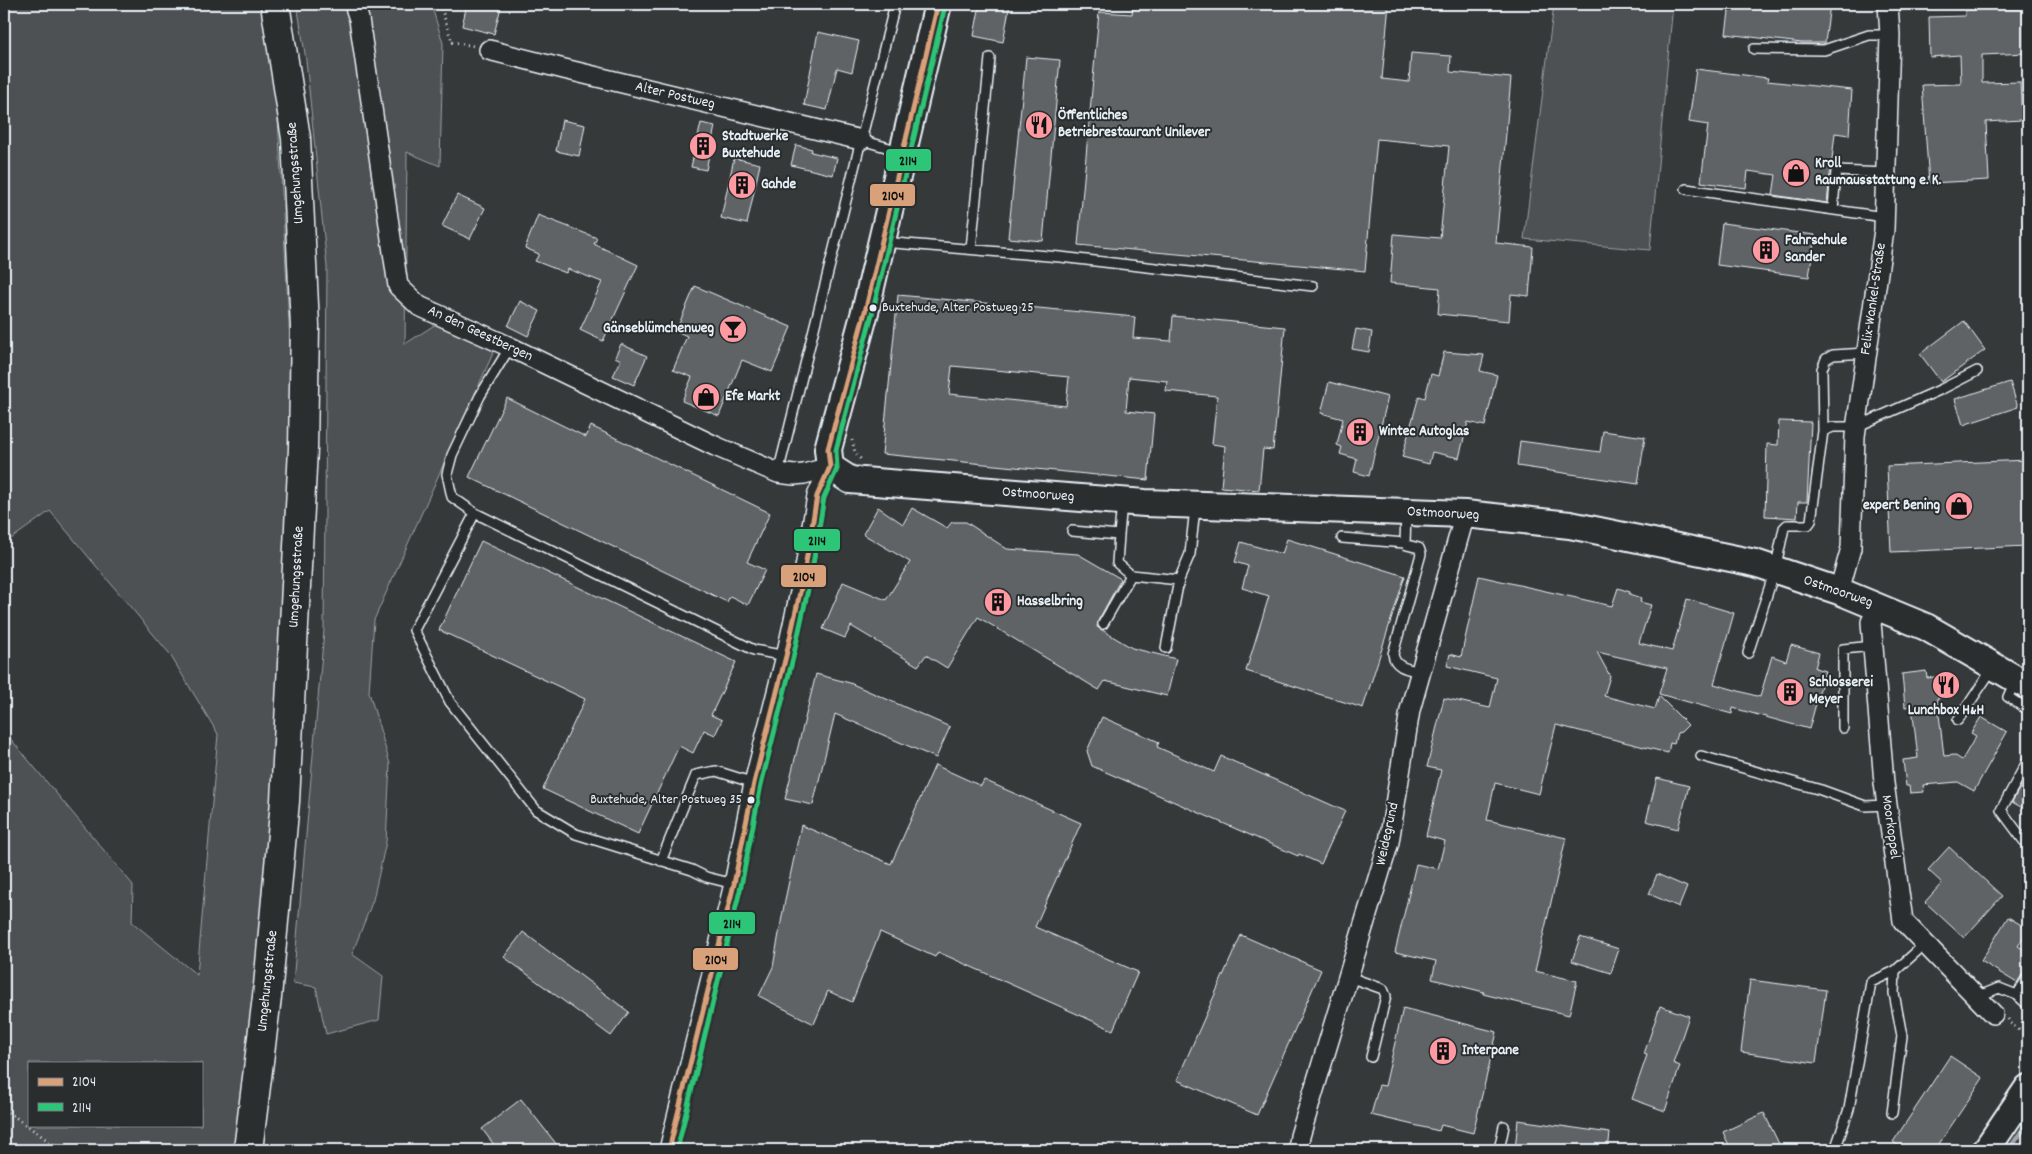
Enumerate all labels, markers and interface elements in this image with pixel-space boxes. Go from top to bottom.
street label: Alter Postweg [633,76,717,116]
place label: Öffentliches Betriebrestaurant Unilever [1058,105,1211,144]
restaurant icon: Öffentliches Betriebrestaurant Unilever [1024,110,1054,140]
street label: Umgehungsstraße [281,121,311,225]
place label: Stadtwerke Buxtehude [722,126,789,165]
building icon: Stadtwerke Buxtehude [688,131,718,161]
line badge: 2114 [885,148,932,172]
text: 2114 [899,152,917,172]
place label: Kroll Raumausstattung e. K. [1815,153,1942,192]
shop icon: Kroll Raumausstattung e. K. [1781,158,1811,188]
building icon: Gahde [727,170,757,200]
place label: Gahde [761,174,797,196]
line badge: 2104 [869,183,916,207]
text: 2104 [882,187,905,207]
place label: Fahrschule Sander [1785,230,1847,269]
building icon: Fahrschule Sander [1751,235,1781,265]
street label: Felix-Wankel-Straße [1855,241,1893,356]
place label: Buxtehude, Alter Postweg 25 [882,298,1034,318]
street label: An den Geestbergen [424,300,536,368]
marker: Buxtehude, Alter Postweg 25 [868,303,878,313]
bar icon: Gänseblümchenweg [718,314,748,344]
place label: Gänseblümchenweg [603,318,714,340]
shop icon: Efe Markt [691,382,721,412]
place label: Efe Markt [725,386,781,408]
building icon: Wintec Autoglas [1345,417,1375,447]
place label: Wintec Autoglas [1379,421,1469,443]
street label: Ostmoorweg [1001,481,1075,509]
shop icon: expert Bening [1944,491,1974,521]
place label: expert Bening [1863,495,1940,517]
street label: Ostmoorweg [1406,501,1480,527]
street label: Umgehungsstraße [283,525,311,629]
line badge: 2114 [793,528,841,552]
text: 2114 [808,532,826,552]
line badge: 2104 [780,564,827,588]
text: 2104 [793,568,816,588]
street label: Ostmoorweg [1800,570,1876,614]
building icon: Hasselbring [983,587,1013,617]
place label: Hasselbring [1017,591,1083,613]
restaurant icon: Lunchbox H&H [1931,670,1961,700]
place label: Schlosserei Meyer [1809,672,1873,711]
building icon: Schlosserei Meyer [1775,677,1805,707]
place label: Lunchbox H&H [1908,700,1984,722]
place label: Buxtehude, Alter Postweg 35 [590,790,742,810]
street label: Moorkoppel [1875,794,1905,861]
marker: Buxtehude, Alter Postweg 35 [746,795,756,805]
street label: Weidegrund [1371,800,1405,868]
line badge: 2114 [708,911,756,935]
text: 2114 [723,915,741,935]
street label: Umgehungsstraße [252,929,284,1033]
line badge: 2104 [692,947,739,971]
text: 2104 [705,951,728,971]
building icon: Interpane [1428,1036,1458,1066]
place label: Interpane [1462,1040,1519,1062]
legend [28,1062,202,1126]
text: 2104 [72,1072,96,1094]
text: 2114 [72,1098,91,1120]

